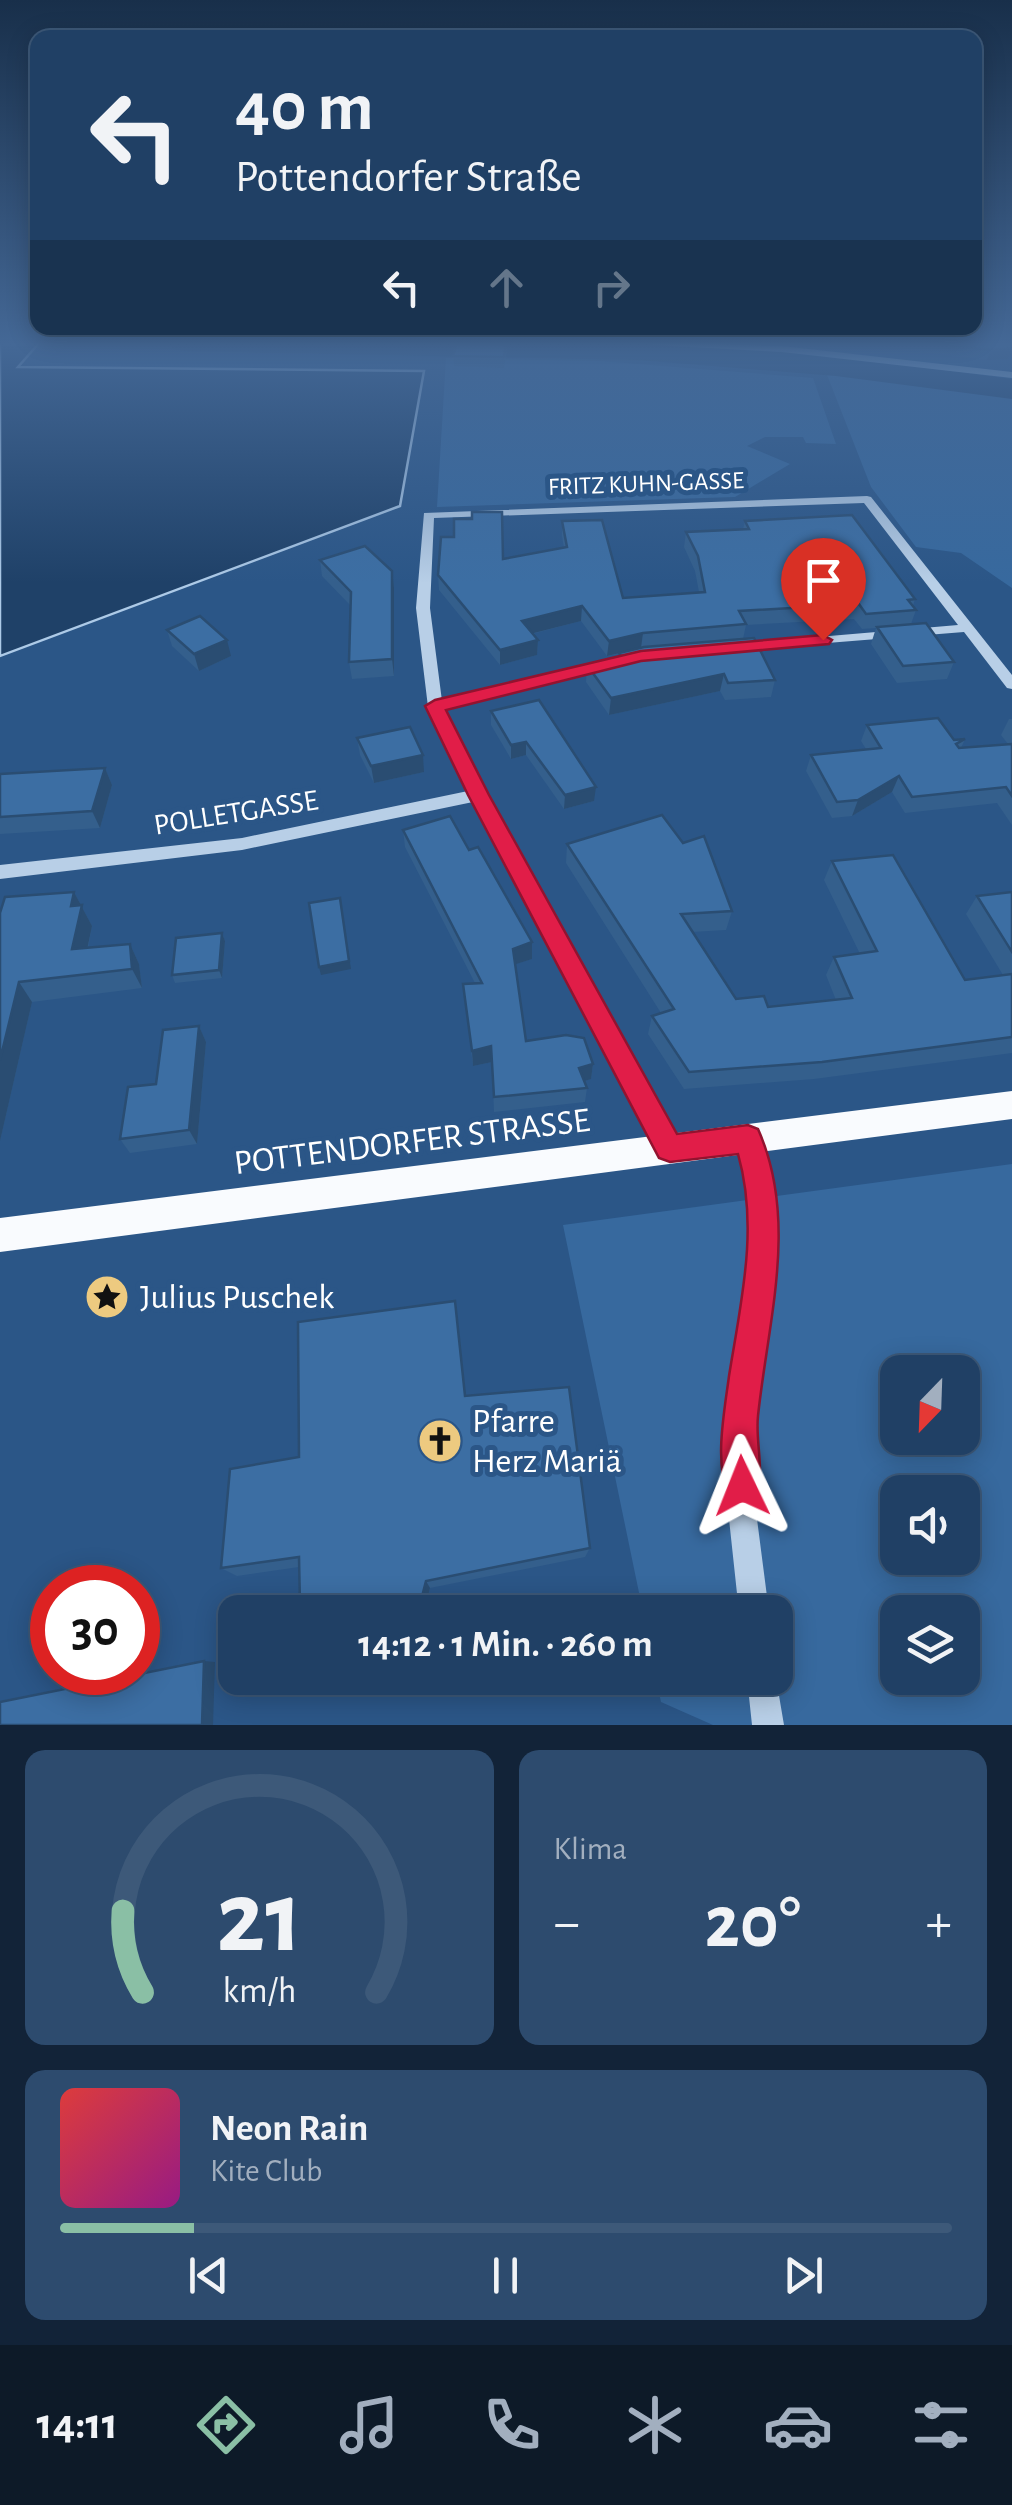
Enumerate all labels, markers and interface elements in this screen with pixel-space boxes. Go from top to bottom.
icon: left [70,70,200,200]
text: 40 m [235,73,374,143]
text: Pottendorfer Straße [235,155,582,200]
icon: left [374,260,429,315]
icon: ahead [479,260,534,315]
icon: right [584,260,639,315]
street label: FRITZ KUHN-GASSE [548,468,744,500]
pin [781,538,866,641]
icon: arrive [796,553,851,608]
street label: POLLETGASSE [152,785,320,841]
street label: POTTENDORFER STRASSE [232,1103,592,1181]
place icon: Julius Puschek [84,1274,130,1320]
place label: Julius Puschek [140,1280,334,1315]
north arrow [880,1355,980,1455]
map controls [880,1355,980,1695]
place label: Pfarre Herz Mariä [472,1404,622,1479]
church icon: Pfarre Herz Mariä [417,1418,463,1464]
position arrow [690,1434,794,1538]
button: sound [880,1475,980,1575]
speed limit sign: 30 [30,1565,160,1695]
button: layers [880,1595,980,1695]
text: 14:12 · 1 Min. · 260 m [358,1626,653,1664]
text: Klima [554,1833,627,1865]
text: 21 [216,1867,302,1971]
text: 20° [705,1886,801,1961]
text: − [554,1896,580,1951]
text: + [926,1896,952,1951]
text: km/h [222,1973,296,2009]
text: Neon Rain [210,2110,368,2148]
text: Kite Club [210,2155,322,2187]
icon: previous [181,2248,236,2303]
icon: pause [478,2248,533,2303]
icon: next [776,2248,831,2303]
icon: directions [191,2390,261,2460]
icon: music [334,2390,404,2460]
icon: phone [477,2390,547,2460]
icon: climate [620,2390,690,2460]
icon: car [763,2390,833,2460]
icon: filters [906,2390,976,2460]
text: 14:11 [36,2402,118,2447]

